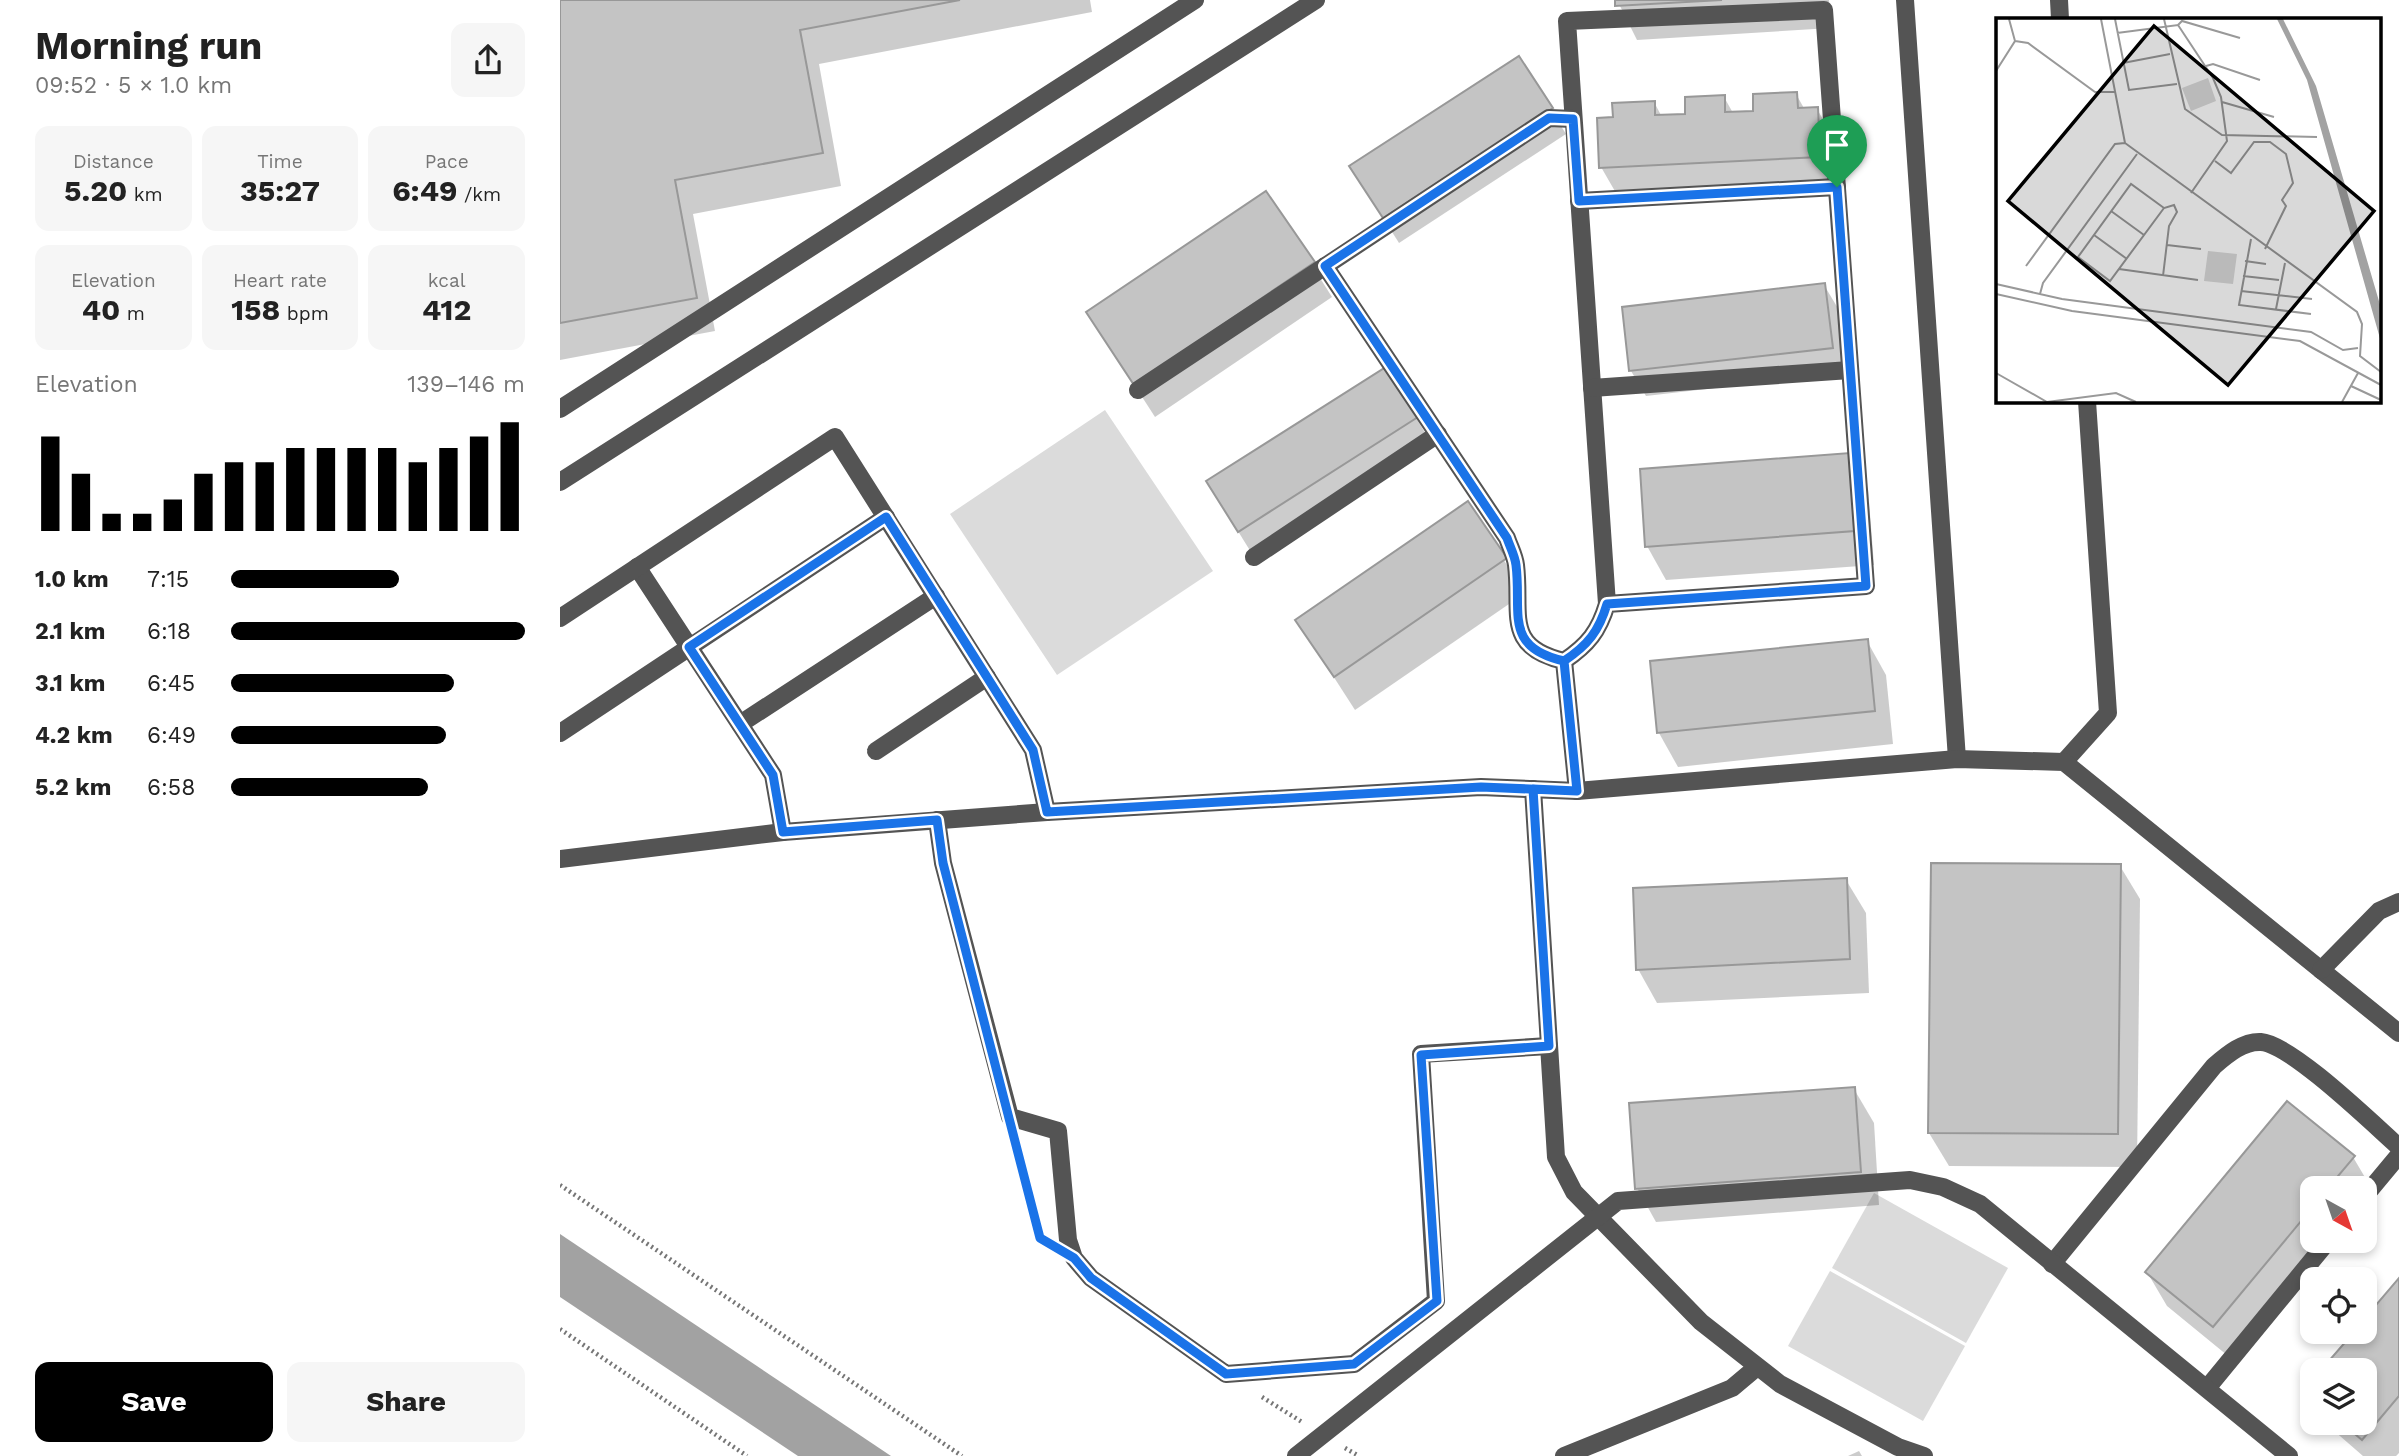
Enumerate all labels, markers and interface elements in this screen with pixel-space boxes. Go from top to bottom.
inset map [1996,18,2382,402]
button: share [451,23,525,97]
text: Morning run [35,24,262,68]
text: 09:52 · 5 × 1.0 km [35,72,232,99]
pin [1807,115,1867,187]
icon: arrive [1818,126,1856,164]
text: Distance [73,150,154,173]
text: Time [257,150,303,173]
text: Pace [425,150,469,173]
text: 5.20 [64,173,127,208]
text: 35:27 [240,173,320,208]
text: 6:49 [392,173,458,208]
text: km [127,183,163,206]
text: /km [458,183,501,206]
text: Elevation [71,269,156,292]
text: Heart rate [233,269,327,292]
text: kcal [428,269,465,292]
text: 40 [82,292,120,327]
text: 158 [231,292,280,327]
text: 412 [422,292,471,327]
text: m [120,302,145,325]
text: bpm [280,302,329,325]
text: Elevation [35,371,138,398]
text: 139–146 m [407,371,525,398]
text: 1.0 km [35,566,109,593]
text: 7:15 [147,566,189,593]
text: 2.1 km [35,618,106,645]
text: 6:18 [147,618,191,645]
text: 3.1 km [35,670,105,697]
text: 6:45 [147,670,195,697]
text: 4.2 km [35,722,113,749]
text: 6:49 [147,722,196,749]
text: 5.2 km [35,774,111,801]
text: 6:58 [147,774,195,801]
north arrow [2300,1176,2376,1253]
map controls [2300,1176,2377,1435]
button: locate [2300,1267,2377,1344]
button: layers [2300,1358,2377,1435]
button: Save [35,1362,273,1442]
button: Share [287,1362,525,1442]

